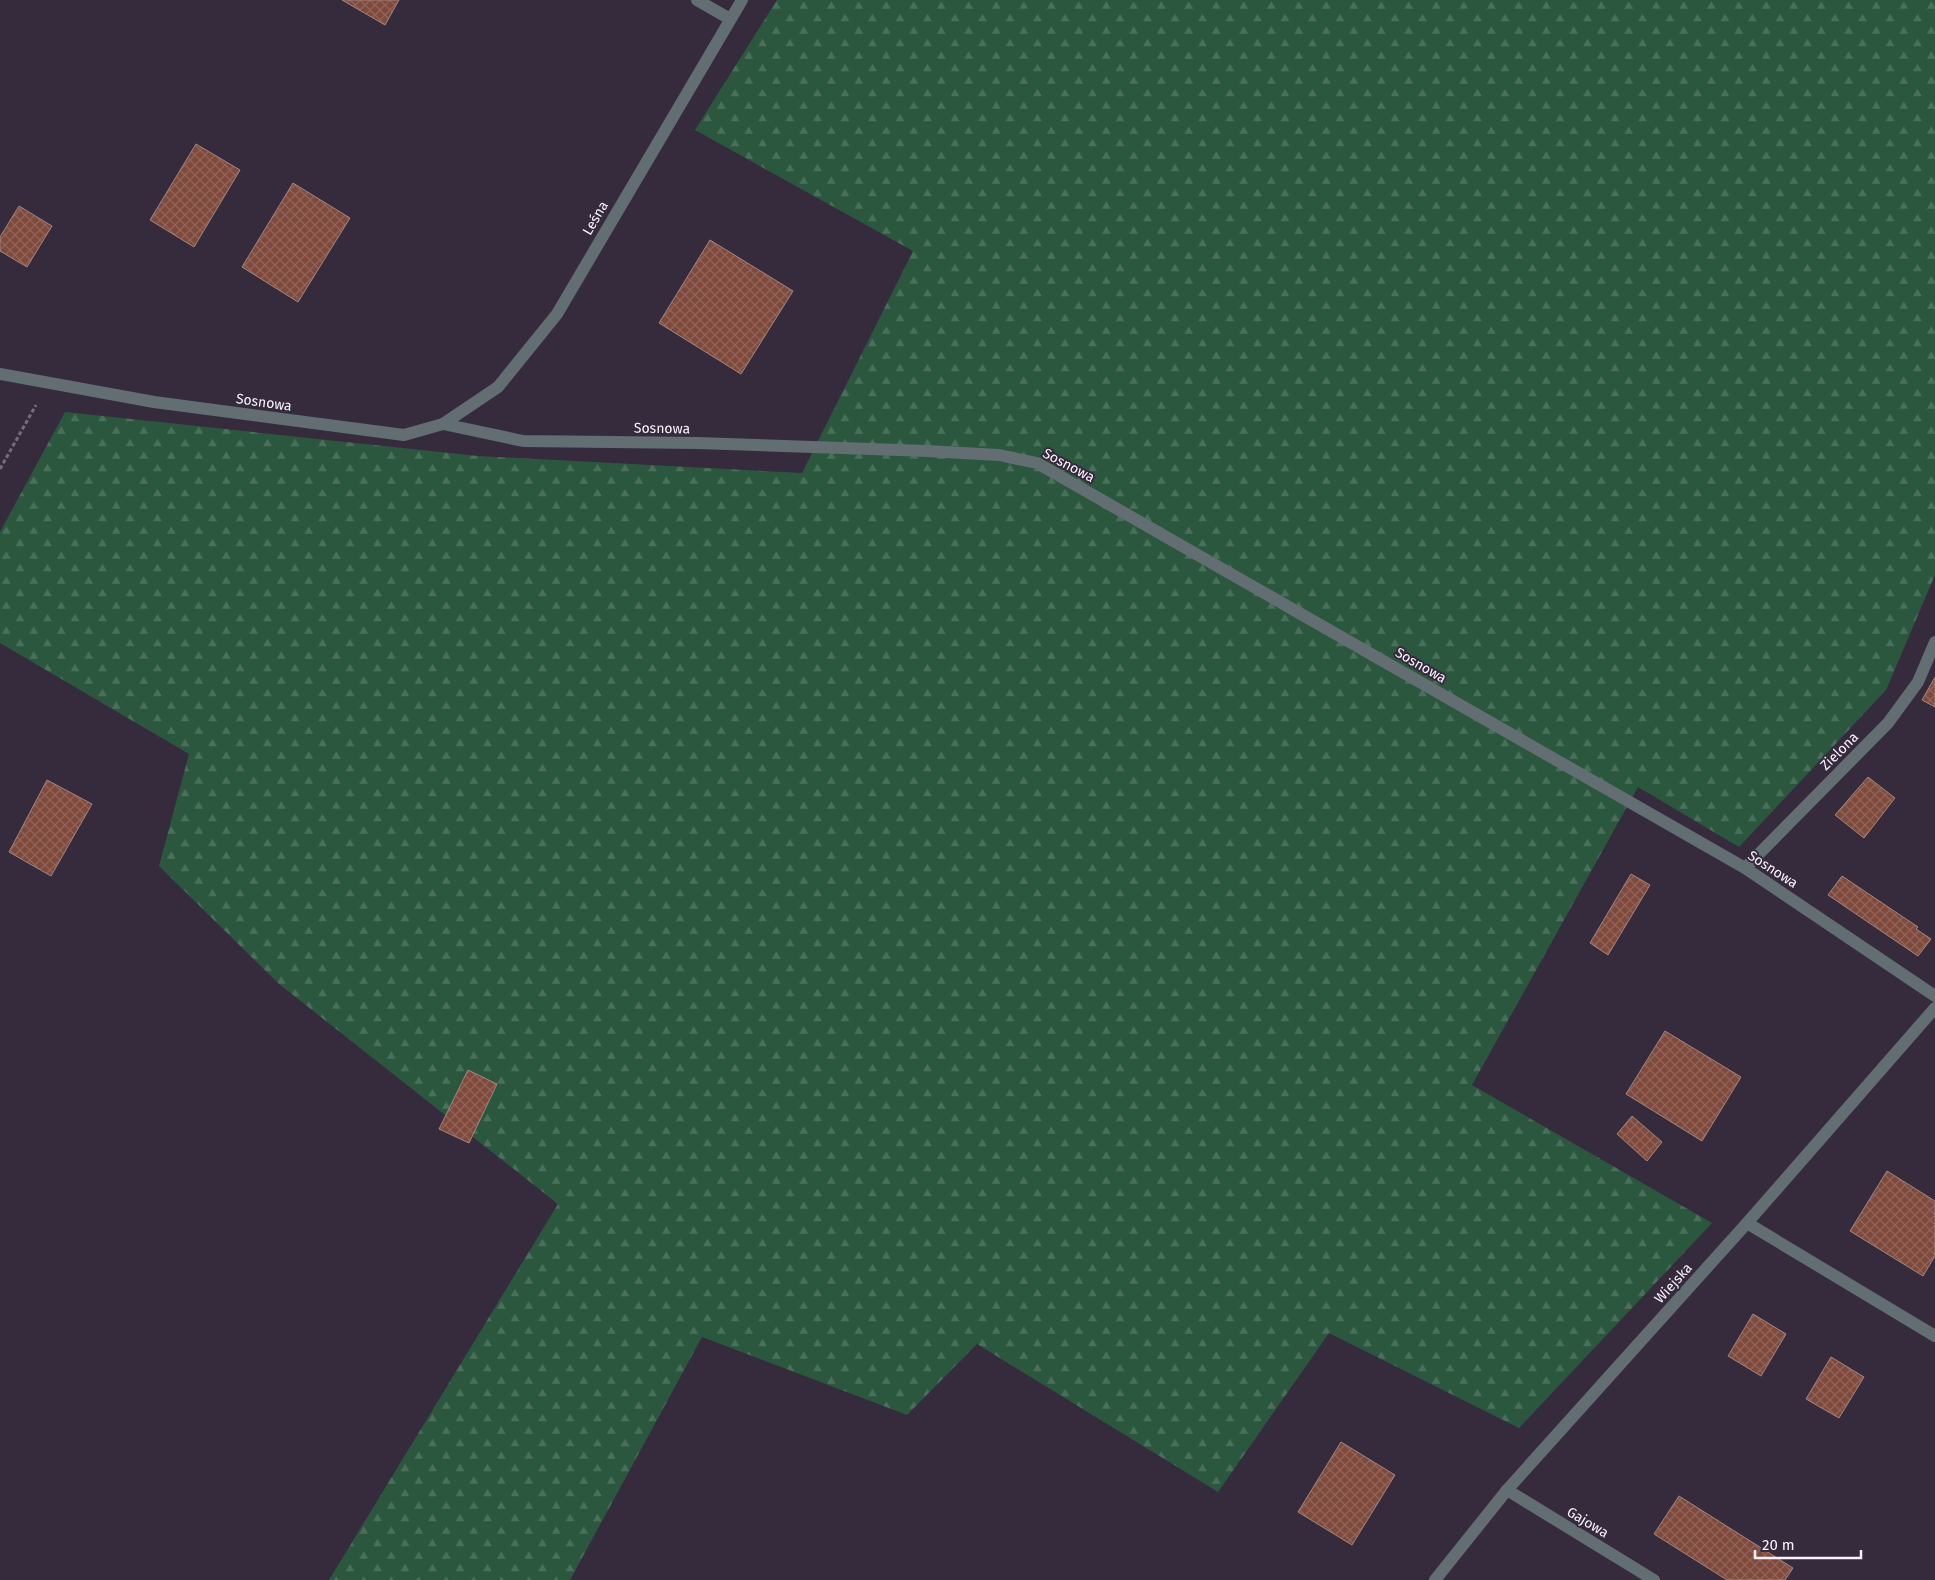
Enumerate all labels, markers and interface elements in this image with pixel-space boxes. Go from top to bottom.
street label: Leśna [579,198,612,238]
street label: Sosnowa [235,390,293,415]
street label: Sosnowa [634,420,690,437]
street label: Sosnowa [1040,445,1098,486]
street label: Sosnowa [1392,644,1449,687]
street label: Zielona [1817,729,1862,774]
street label: Sosnowa [1745,847,1801,892]
street label: Wiejska [1651,1260,1696,1307]
street label: Gajowa [1564,1503,1612,1542]
scale bar [1755,1528,1861,1560]
text: 20 m [1762,1536,1795,1554]

